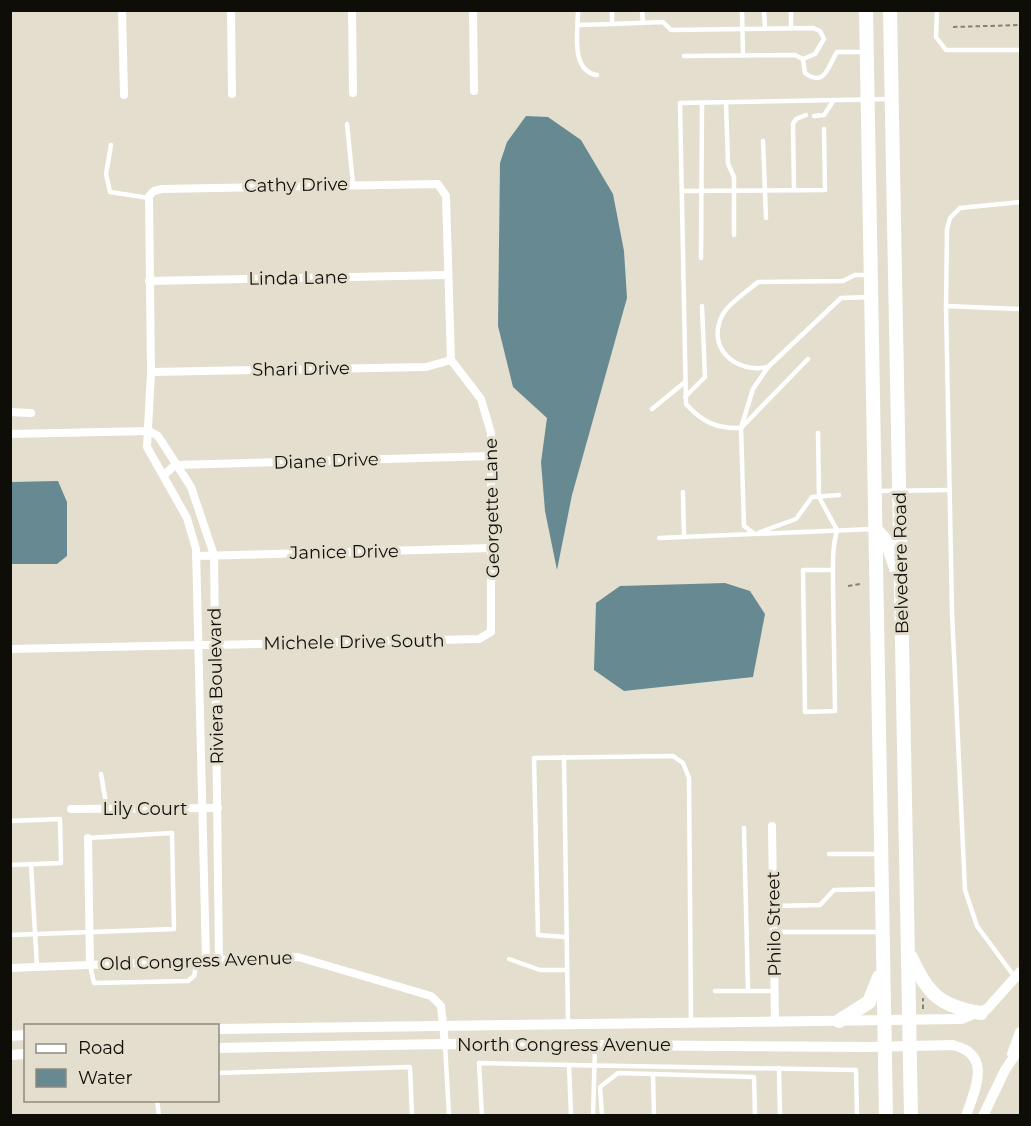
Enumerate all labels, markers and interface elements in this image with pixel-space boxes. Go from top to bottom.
street label: Cathy Drive [244,173,348,197]
street label: Linda Lane [248,266,348,290]
street label: Shari Drive [252,357,350,381]
street label: Georgette Lane [480,438,504,578]
street label: Diane Drive [273,448,379,474]
street label: Belvedere Road [889,492,913,634]
street label: Janice Drive [288,540,399,564]
street label: Riviera Boulevard [204,607,228,765]
street label: Michele Drive South [263,629,445,655]
street label: Lily Court [102,798,188,820]
street label: Philo Street [762,871,786,977]
street label: Old Congress Avenue [99,947,293,975]
legend [24,1024,219,1102]
street label: North Congress Avenue [457,1034,671,1056]
text: Road [78,1037,125,1059]
text: Water [78,1067,133,1089]

